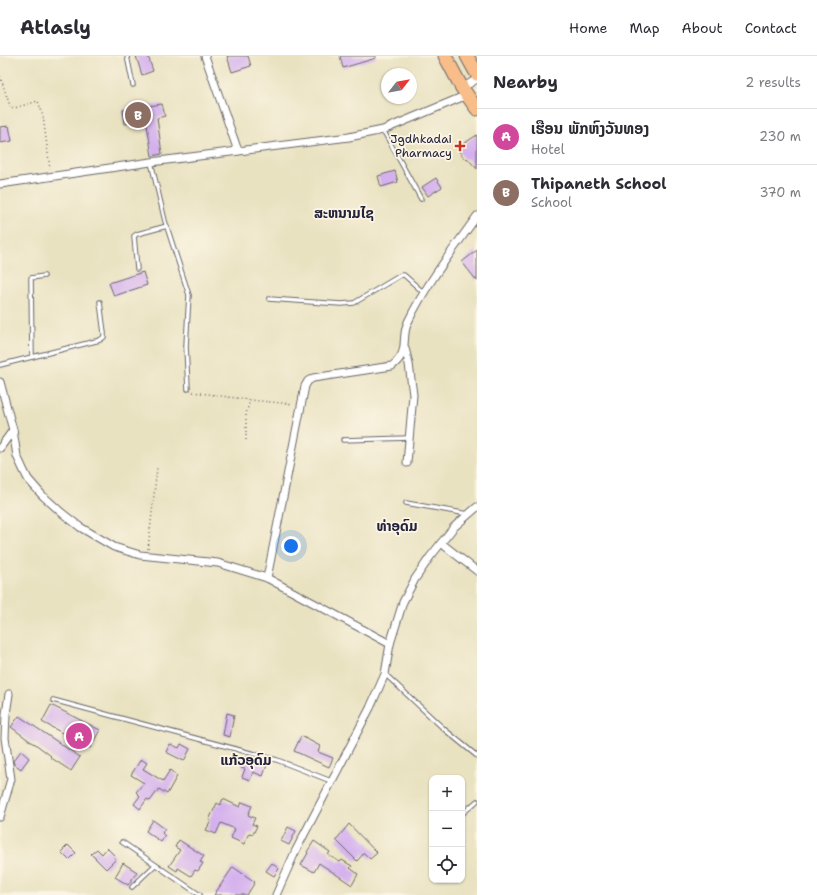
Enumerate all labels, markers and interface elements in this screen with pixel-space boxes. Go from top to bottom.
text: Atlasly [20,15,91,40]
text: Home [569,19,608,37]
text: Map [630,19,660,37]
text: About [682,19,723,37]
text: Contact [745,19,797,37]
north arrow [381,68,417,104]
text: Nearby [493,71,558,93]
text: 2 results [745,74,801,91]
pin: B [125,100,151,130]
text: ເຮືອນ ພັກຫົງວັນທອງ [531,119,649,139]
text: A [501,128,511,145]
text: 230 m [759,128,801,145]
place label: Jgdhkadai Pharmacy [390,131,452,161]
marker: Jgdhkadai Pharmacy [455,141,465,151]
text: Hotel [531,141,565,158]
text: Thipaneth School [531,174,666,194]
text: B [502,184,510,201]
text: 370 m [759,184,801,201]
text: School [531,194,572,211]
district label: ສະຫນາມໄຊ [314,204,374,222]
district label: ທ່າອຸດົມ [376,517,418,535]
your location [281,536,301,556]
pin: A [66,721,92,751]
district label: ແກ້ວອຸດົມ [220,751,272,769]
map controls [429,775,465,883]
button: + [429,775,465,811]
button: − [429,811,465,847]
button: locate [429,847,465,883]

